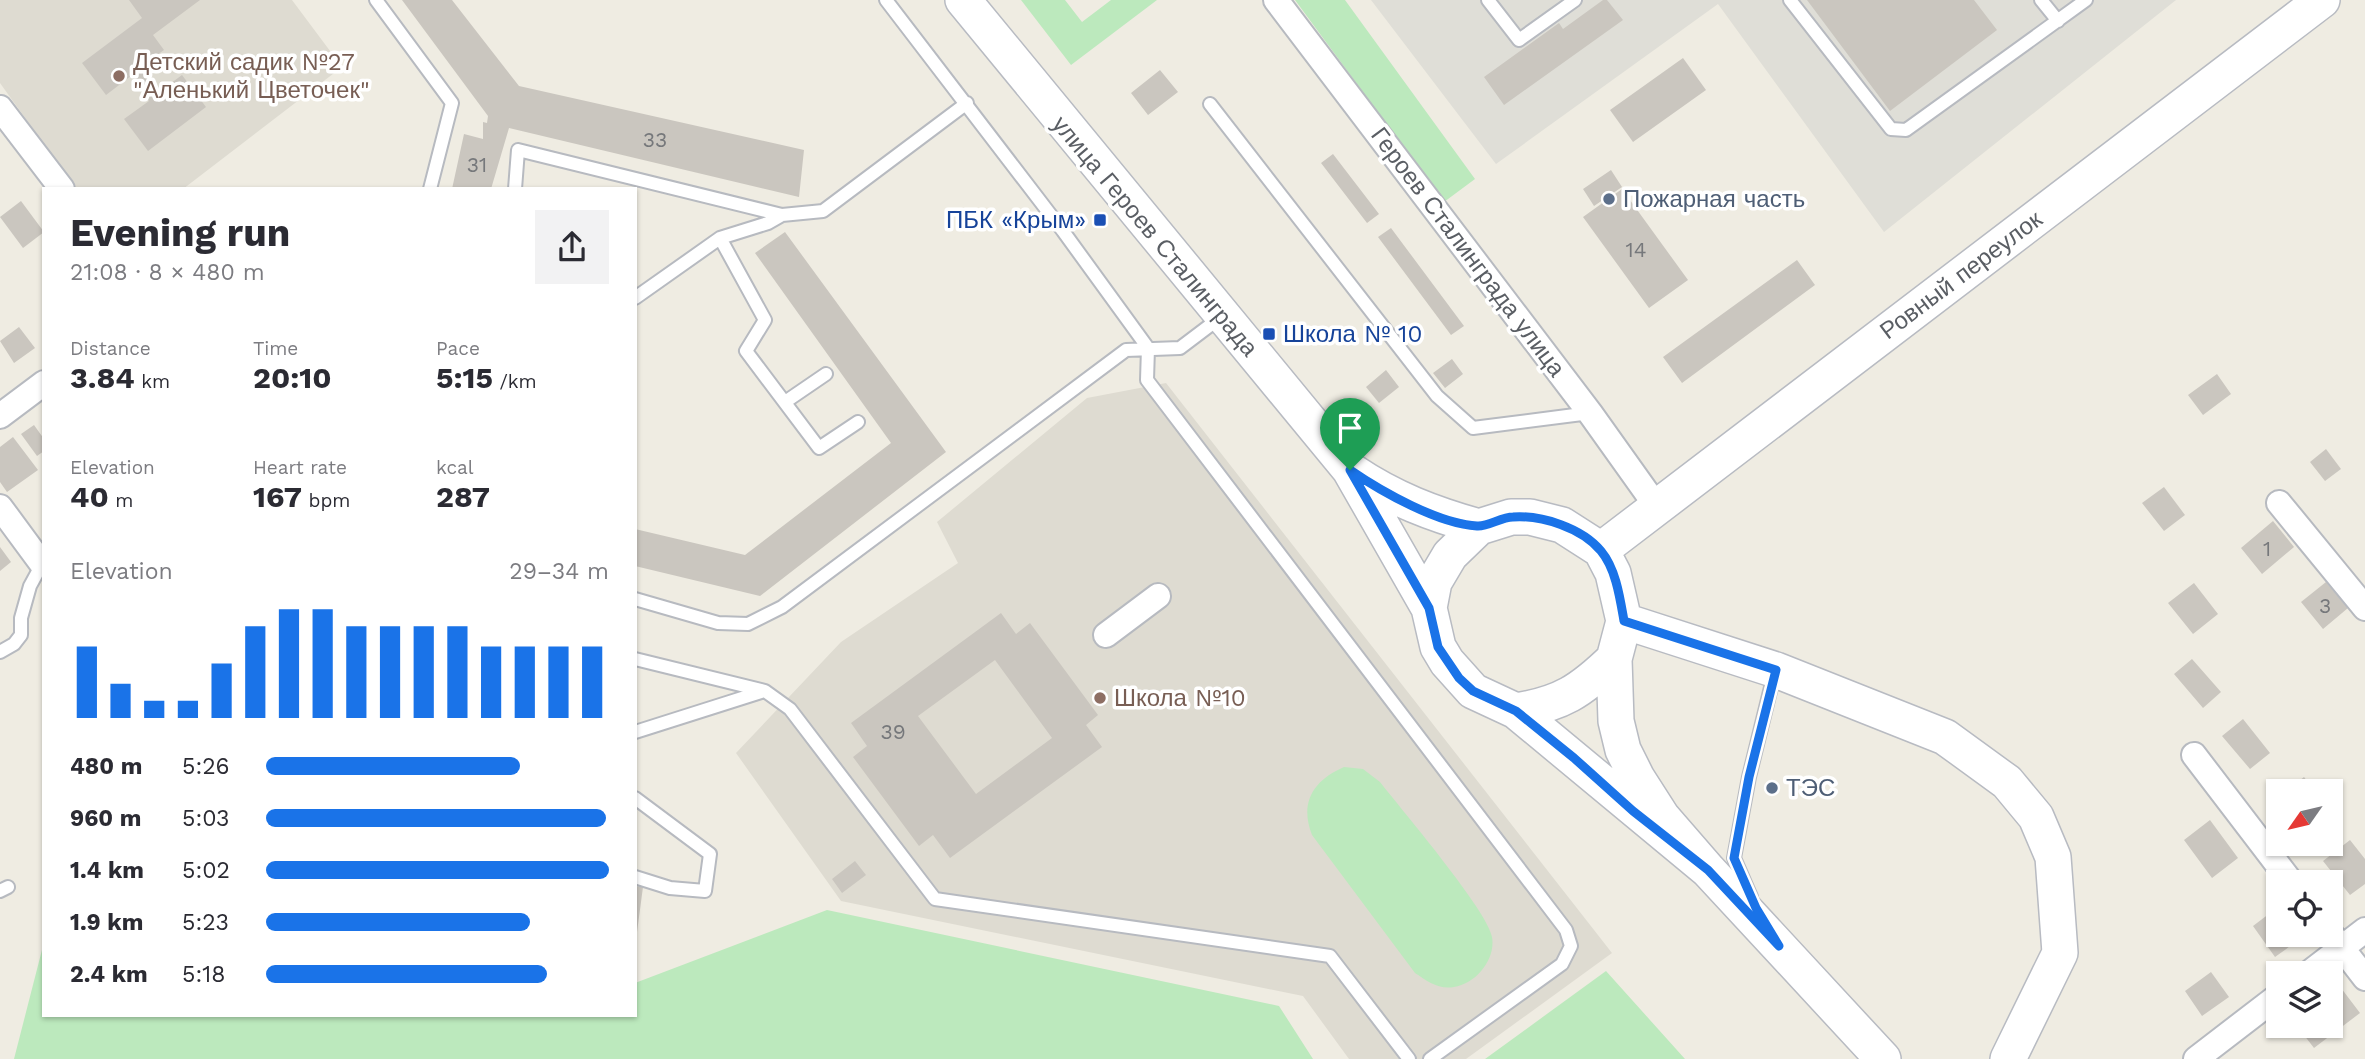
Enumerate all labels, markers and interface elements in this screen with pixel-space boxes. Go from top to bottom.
place label: Детский садик №27 "Аленький Цветочек" [133,48,370,104]
marker: Детский садик №27 "Аленький Цветочек" [111,68,127,84]
street label: улица Героев Сталинграда [1046,110,1264,362]
street label: Героев Сталинграда улица [1365,122,1571,383]
house number: 33 [643,127,667,152]
house number: 31 [467,152,487,177]
place label: Пожарная часть [1623,185,1805,213]
marker: Пожарная часть [1601,191,1617,207]
street label: Ровный переулок [1875,205,2048,345]
place label: ПБК «Крым» [946,206,1086,234]
button: share [535,210,609,284]
text: Evening run [70,211,290,255]
marker: ПБК «Крым» [1092,212,1108,228]
house number: 14 [1625,237,1647,262]
text: 21:08 · 8 × 480 m [70,259,265,286]
place label: Школа № 10 [1283,320,1422,348]
marker: Школа № 10 [1261,326,1277,342]
text: Distance [70,337,151,360]
text: Time [253,337,298,360]
text: Pace [436,337,480,360]
text: 3.84 [70,360,135,395]
text: 20:10 [253,360,332,395]
text: 5:15 [436,360,493,395]
text: km [135,370,170,393]
text: /km [493,370,537,393]
pin [1320,398,1380,470]
icon: arrive [1331,409,1369,447]
text: Elevation [70,456,155,479]
text: Heart rate [253,456,347,479]
text: kcal [436,456,474,479]
text: 40 [70,479,109,514]
text: 167 [253,479,302,514]
text: 287 [436,479,490,514]
text: m [109,489,133,512]
text: bpm [302,489,350,512]
house number: 1 [2263,536,2271,561]
text: Elevation [70,558,173,585]
text: 29–34 m [509,558,609,585]
house number: 3 [2319,593,2331,618]
place label: Школа №10 [1114,684,1246,712]
marker: Школа №10 [1092,690,1108,706]
house number: 39 [880,719,906,744]
text: 480 m [70,753,142,780]
text: 5:26 [182,753,230,780]
place label: ТЭС [1786,774,1835,802]
north arrow [2266,779,2343,856]
map controls [2266,779,2343,1038]
marker: ТЭС [1764,780,1780,796]
text: 960 m [70,805,141,832]
text: 5:03 [182,805,229,832]
text: 1.4 km [70,857,144,884]
text: 5:02 [182,857,230,884]
button: locate [2266,870,2343,947]
text: 1.9 km [70,909,143,936]
text: 5:23 [182,909,229,936]
text: 2.4 km [70,961,148,988]
text: 5:18 [182,961,225,988]
button: layers [2266,961,2343,1038]

